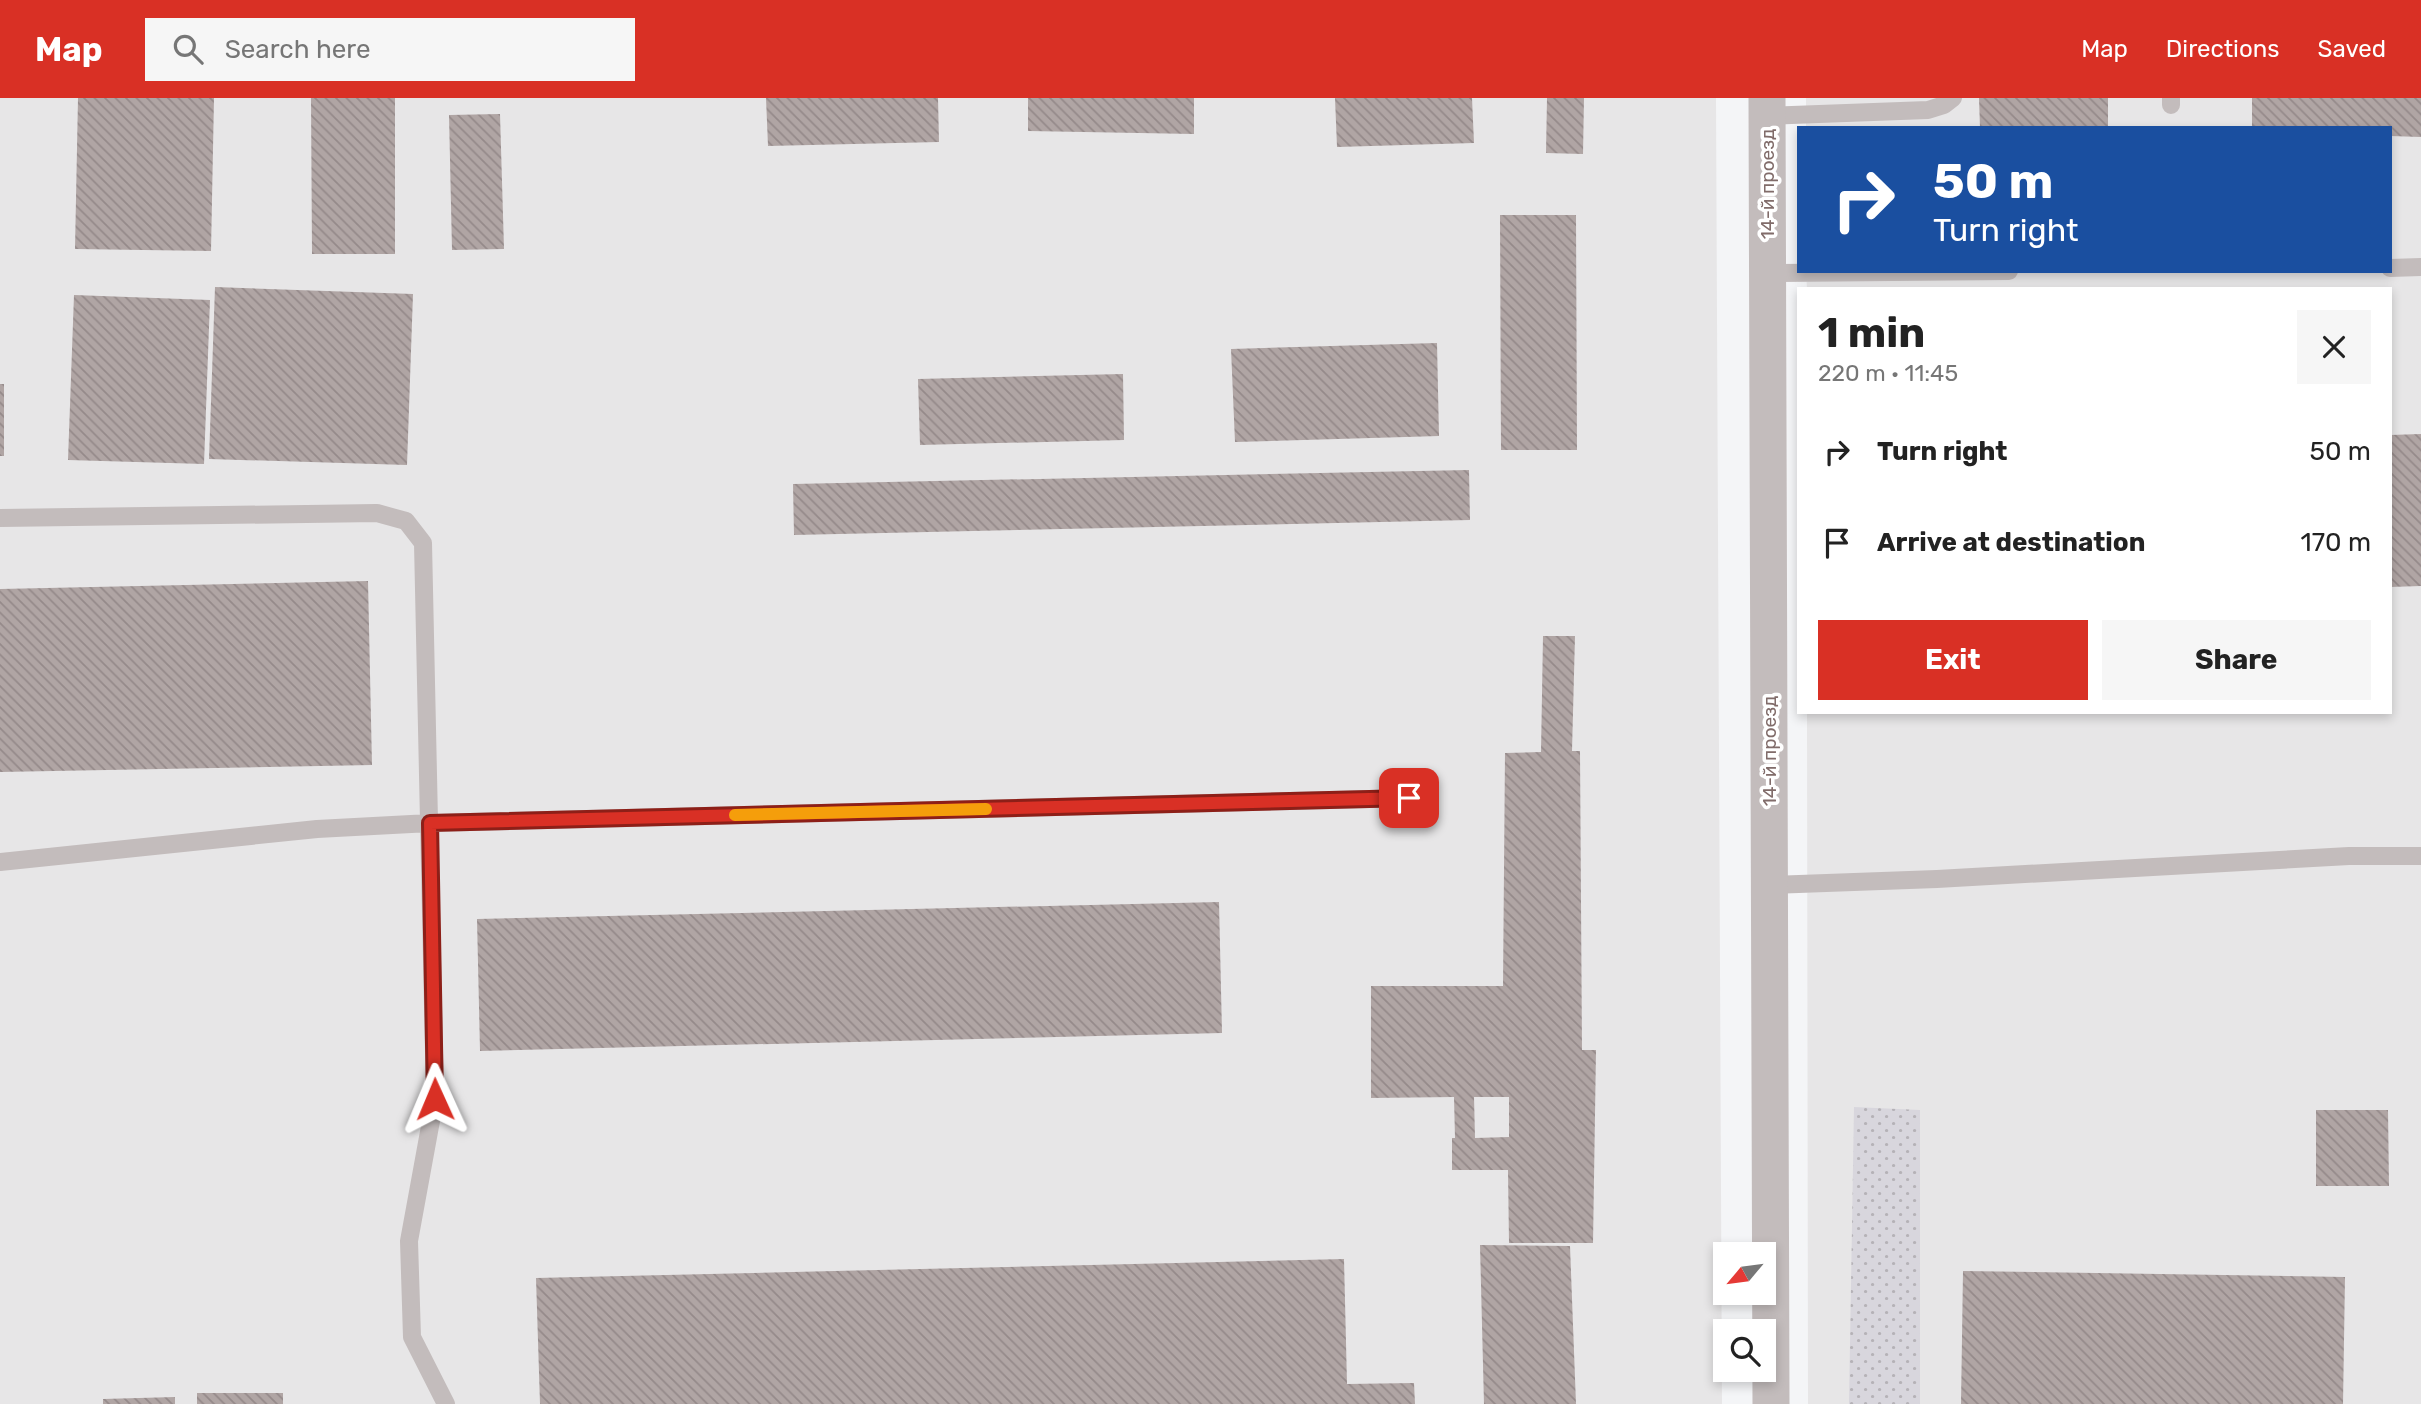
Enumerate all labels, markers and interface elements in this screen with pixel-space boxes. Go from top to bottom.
search box [145,18,635,81]
text: Map [35,30,103,69]
icon: search [169,30,207,68]
text: Search here [225,34,370,65]
text: Map [2081,35,2128,63]
text: Directions [2166,35,2279,63]
text: Saved [2317,35,2386,63]
street label: 14-й проезд [1756,129,1779,239]
text: 50 m [1933,152,2053,210]
icon: right [1818,154,1909,245]
text: Turn right [1933,211,2078,249]
text: 1 min [1818,308,1925,358]
button: close [2297,310,2371,384]
text: 220 m · 11:45 [1818,359,1958,387]
icon: right [1818,433,1856,471]
text: Turn right [1877,436,2007,467]
text: 50 m [2310,436,2371,467]
icon: arrive [1818,524,1856,562]
text: Arrive at destination [1877,527,2145,558]
text: 170 m [2301,527,2371,558]
button: Exit [1818,620,2088,700]
button: Share [2102,620,2371,700]
street label: 14-й проезд [1758,696,1781,806]
pin [1379,768,1439,828]
icon: arrive [1390,779,1428,817]
position arrow [398,1062,472,1136]
north arrow [1713,1242,1776,1306]
map controls [1713,1242,1776,1382]
button: search [1713,1319,1776,1382]

